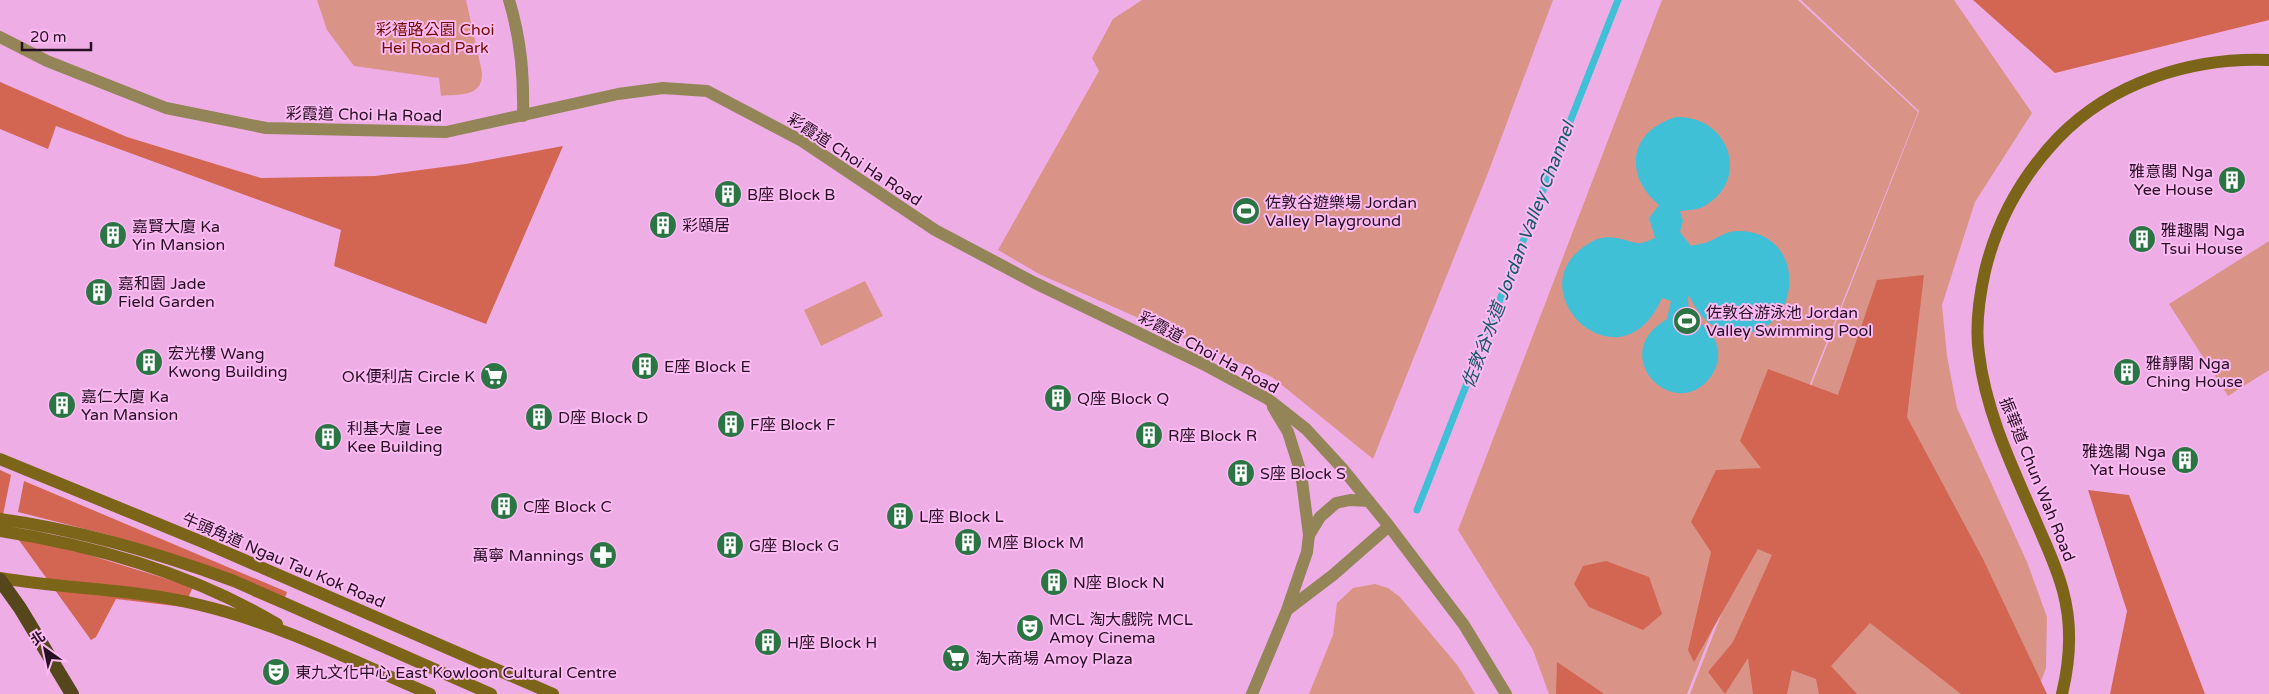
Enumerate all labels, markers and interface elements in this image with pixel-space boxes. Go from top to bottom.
scale bar [22,20,91,52]
park label: 彩禧路公園 Choi Hei Road Park [376,20,494,58]
text: 20 m [30,28,67,46]
street label: 彩霞道 Choi Ha Road [286,104,442,126]
street label: 彩霞道 Choi Ha Road [783,109,925,211]
water label: 佐敦谷水道 Jordan Valley Channel [1457,117,1580,391]
place label: 雅意閣 Nga Yee House [2129,162,2213,200]
building icon: 雅意閣 Nga Yee House [2217,165,2247,195]
building icon: B座 Block B [713,179,743,209]
place label: B座 Block B [747,185,835,205]
place label: 佐敦谷遊樂場 Jordan Valley Playground [1265,193,1417,231]
sports icon: 佐敦谷遊樂場 Jordan Valley Playground [1231,196,1261,226]
building icon: 彩頤居 [648,210,678,240]
place label: 彩頤居 [682,216,730,236]
place label: 嘉賢大廈 Ka Yin Mansion [132,217,225,255]
building icon: 嘉賢大廈 Ka Yin Mansion [98,220,128,250]
place label: 雅趣閣 Nga Tsui House [2161,221,2245,259]
building icon: 雅趣閣 Nga Tsui House [2127,224,2157,254]
place label: 嘉和園 Jade Field Garden [118,274,215,312]
building icon: 嘉和園 Jade Field Garden [84,277,114,307]
place label: 佐敦谷游泳池 Jordan Valley Swimming Pool [1706,303,1872,341]
sports icon: 佐敦谷游泳池 Jordan Valley Swimming Pool [1672,306,1702,336]
street label: 彩霞道 Choi Ha Road [1135,307,1282,398]
place label: 宏光樓 Wang Kwong Building [168,344,288,382]
building icon: 宏光樓 Wang Kwong Building [134,347,164,377]
building icon: E座 Block E [630,351,660,381]
place label: 雅靜閣 Nga Ching House [2146,354,2243,392]
place label: E座 Block E [664,357,751,377]
building icon: 雅靜閣 Nga Ching House [2112,357,2142,387]
supermarket icon: OK便利店 Circle K [479,361,509,391]
place label: OK便利店 Circle K [342,367,475,387]
building icon: Q座 Block Q [1043,383,1073,413]
place label: 嘉仁大廈 Ka Yan Mansion [81,387,178,425]
place label: Q座 Block Q [1077,389,1169,409]
building icon: 嘉仁大廈 Ka Yan Mansion [47,390,77,420]
street label: 振華道 Chun Wah Road [1995,394,2079,564]
building icon: D座 Block D [524,402,554,432]
place label: D座 Block D [558,408,648,428]
building icon: F座 Block F [716,409,746,439]
place label: F座 Block F [750,415,836,435]
place label: 利基大廈 Lee Kee Building [347,419,443,457]
building icon: R座 Block R [1134,420,1164,450]
building icon: 利基大廈 Lee Kee Building [313,422,343,452]
place label: R座 Block R [1168,426,1257,446]
place label: 雅逸閣 Nga Yat House [2082,442,2166,480]
building icon: 雅逸閣 Nga Yat House [2170,445,2200,475]
building icon: S座 Block S [1226,458,1256,488]
place label: S座 Block S [1260,464,1346,484]
building icon: C座 Block C [489,491,519,521]
place label: C座 Block C [523,497,612,517]
building icon: L座 Block L [885,501,915,531]
place label: L座 Block L [919,507,1004,527]
street label: 牛頭角道 Ngau Tau Kok Road [179,509,388,613]
building icon: M座 Block M [953,527,983,557]
building icon: G座 Block G [715,530,745,560]
place label: M座 Block M [987,533,1084,553]
place label: G座 Block G [749,536,839,556]
pharmacy icon: 萬寧 Mannings [588,540,618,570]
place label: 萬寧 Mannings [472,546,584,566]
building icon: N座 Block N [1039,567,1069,597]
place label: N座 Block N [1073,573,1165,593]
place label: MCL 淘大戲院 MCL Amoy Cinema [1049,610,1193,648]
theatre icon: MCL 淘大戲院 MCL Amoy Cinema [1015,613,1045,643]
north arrow [20,624,70,674]
building icon: H座 Block H [753,627,783,657]
text: 北 [28,628,49,649]
place label: H座 Block H [787,633,877,653]
supermarket icon: 淘大商場 Amoy Plaza [941,643,971,673]
place label: 淘大商場 Amoy Plaza [975,649,1133,669]
theatre icon: 東九文化中心 East Kowloon Cultural Centre [261,657,291,687]
place label: 東九文化中心 East Kowloon Cultural Centre [295,663,617,683]

